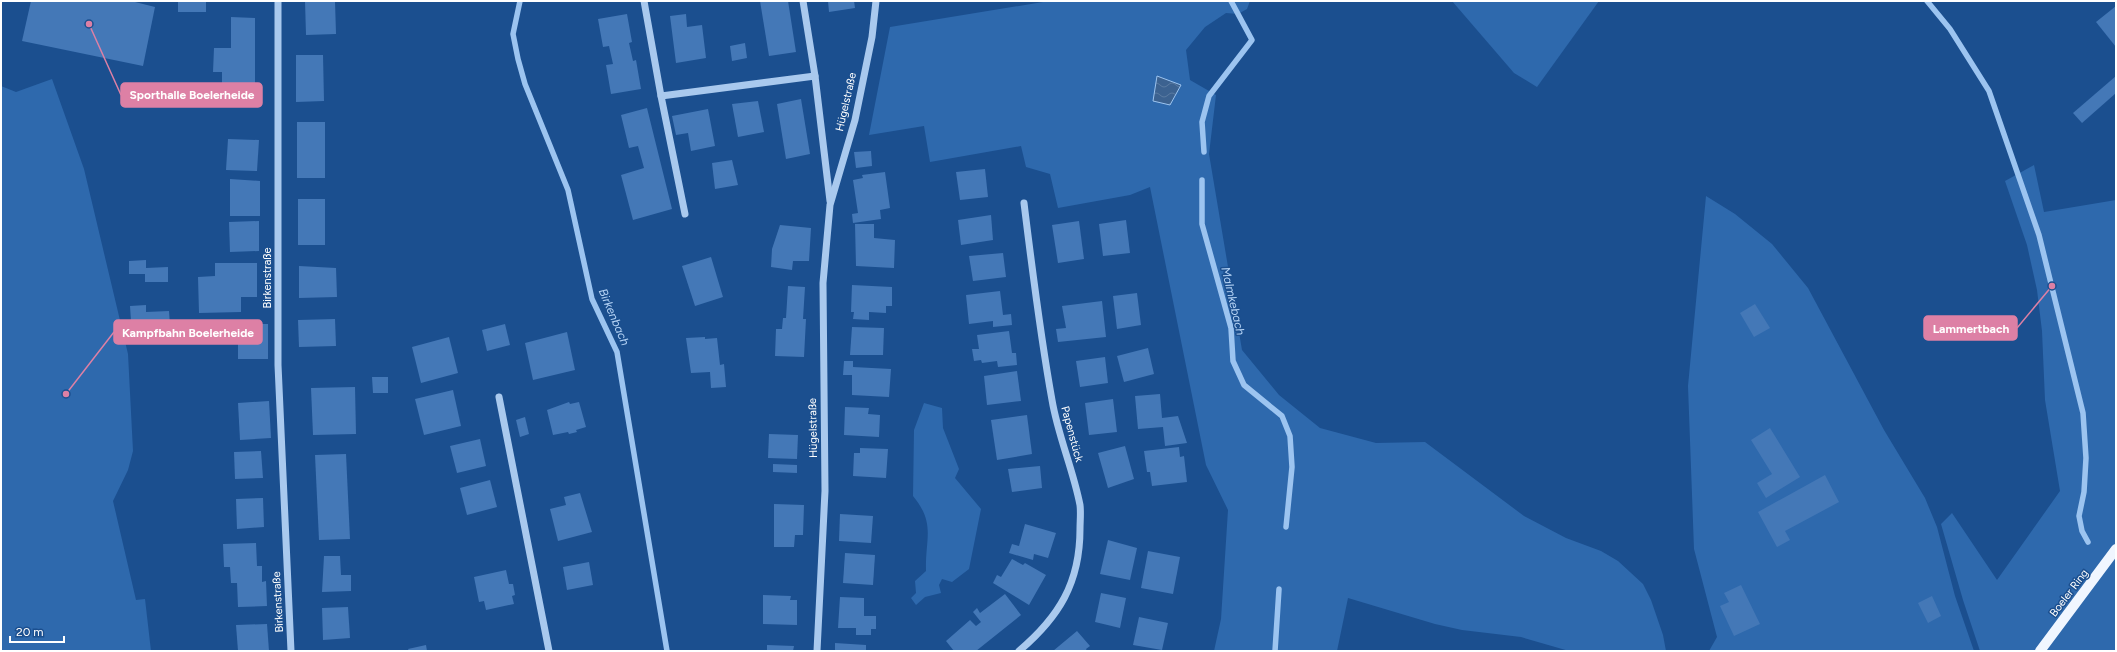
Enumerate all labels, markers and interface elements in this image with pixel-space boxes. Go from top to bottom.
street label: Hügelstraße [833,71,859,133]
callout: Sporthalle Boelerheide [121,83,262,107]
text: Sporthalle Boelerheide [129,88,255,102]
street label: Birkenstraße [261,247,274,309]
water label: Malmkebach [1218,265,1248,337]
water label: Birkenbach [596,286,632,348]
callout: Lammertbach [1924,316,2017,340]
callout: Kampfbahn Boelerheide [114,320,262,344]
text: Lammertbach [1933,322,2010,336]
text: Kampfbahn Boelerheide [122,326,254,340]
street label: Hügelstraße [806,398,820,458]
street label: Papenstück [1058,405,1086,464]
street label: Boeler Ring [2047,567,2091,619]
street label: Birkenstraße [270,571,286,633]
scale bar [10,618,64,644]
text: 20 m [16,625,44,639]

